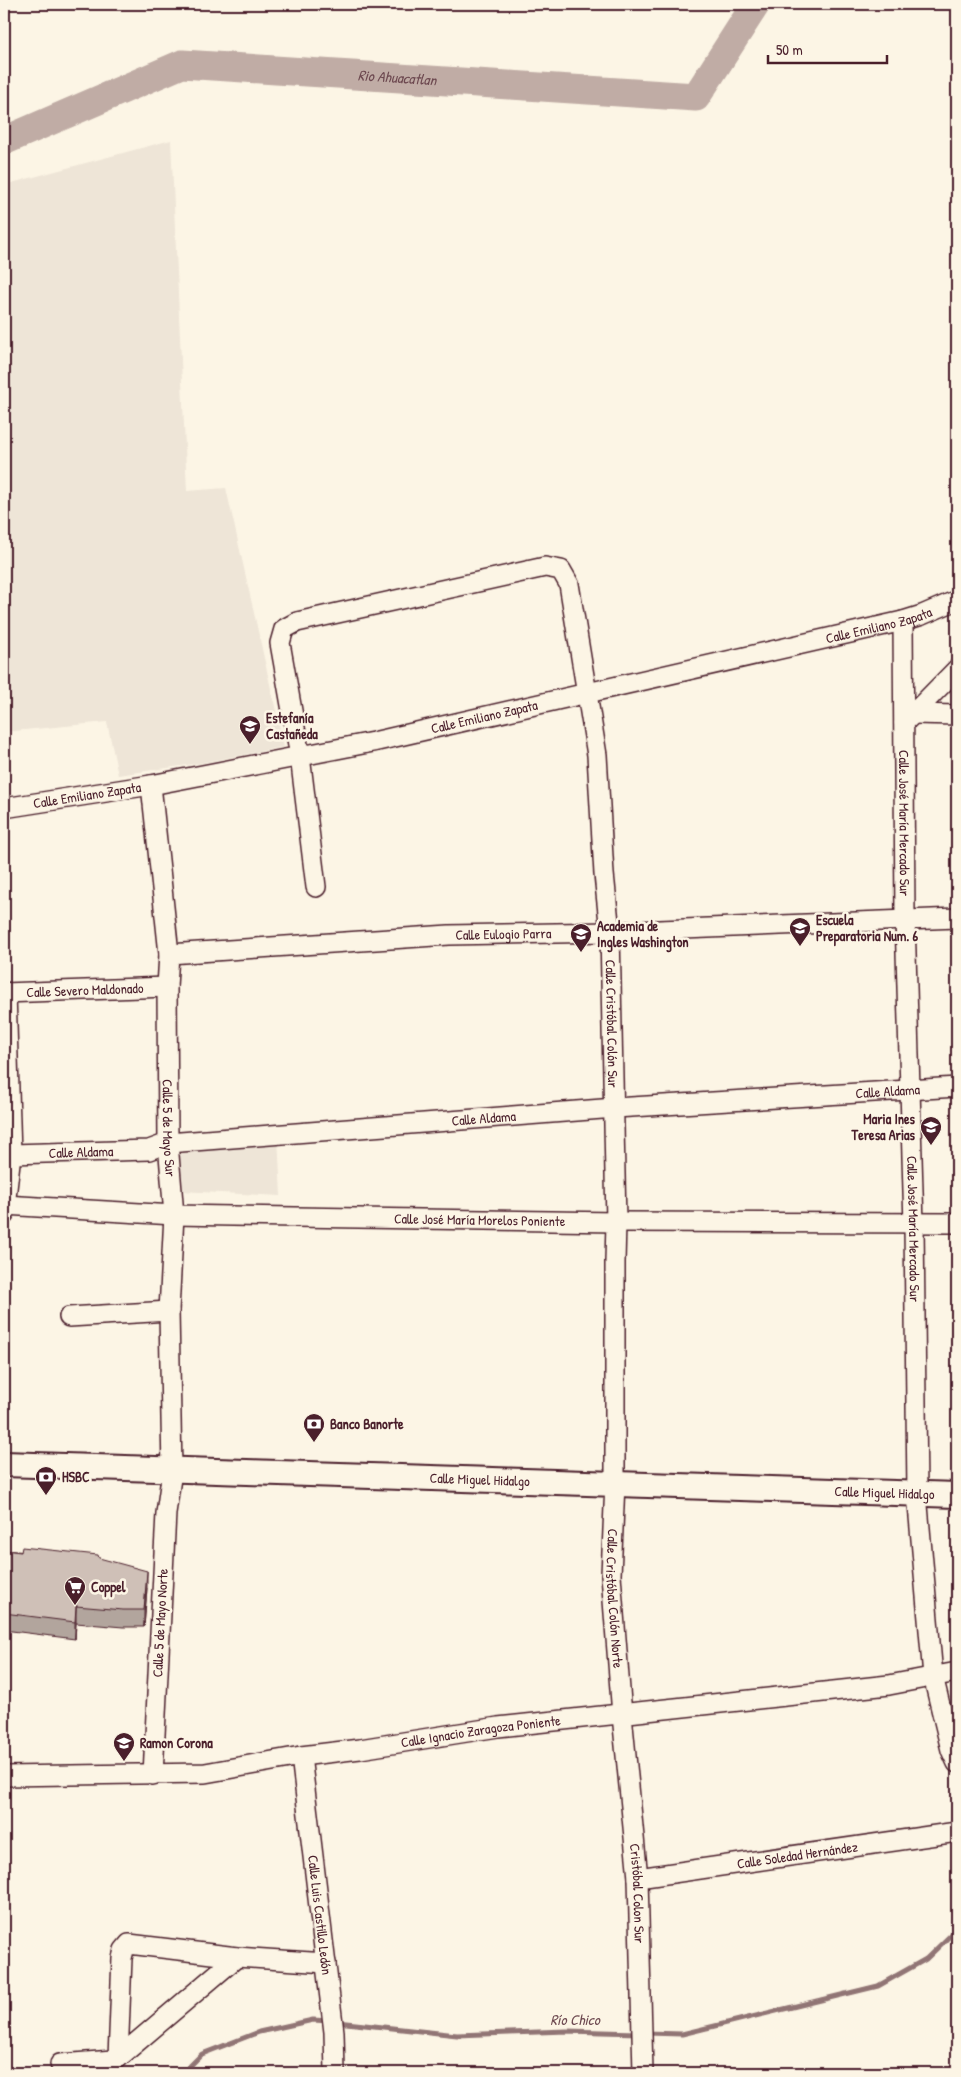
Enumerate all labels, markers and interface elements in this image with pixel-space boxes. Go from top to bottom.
scale bar [768,32,887,64]
text: 50 m [776,39,803,60]
water label: Rio Ahuacatlan [357,64,438,90]
street label: Calle Emiliano Zapata [824,602,935,647]
street label: Calle Emiliano Zapata [429,695,540,738]
place label: Estefanía Castañeda [266,708,318,743]
school or university icon: Estefanía Castañeda [238,714,262,745]
street label: Calle José María Mercado Sur [895,750,915,897]
street label: Calle Emiliano Zapata [32,777,143,812]
place label: Escuela Preparatoria Num. 6 [816,910,919,947]
place label: Academia de Ingles Washington [597,916,689,953]
school or university icon: Escuela Preparatoria Num. 6 [788,916,812,947]
school or university icon: Academia de Ingles Washington [569,922,593,953]
street label: Calle Eulogio Parra [455,923,552,944]
street label: Calle Cristóbal Colón Sur [602,959,623,1089]
street label: Calle Severo Maldonado [26,978,144,1001]
street label: Calle 5 de Mayo Sur [158,1079,181,1178]
street label: Calle Aldama [855,1079,921,1102]
street label: Calle Aldama [451,1106,517,1130]
place label: Maria Ines Teresa Arias [851,1109,916,1144]
school or university icon: Maria Ines Teresa Arias [919,1115,943,1146]
street label: Calle Aldama [48,1141,114,1162]
street label: Calle José María Mercado Sur [903,1155,925,1303]
street label: Calle José María Morelos Poniente [394,1208,566,1230]
bank icon: Banco Banorte [302,1412,326,1443]
place label: Banco Banorte [330,1414,404,1433]
bank icon: HSBC [34,1465,58,1496]
place label: HSBC [62,1467,90,1486]
street label: Calle Miguel Hidalgo [429,1468,530,1491]
street label: Calle Miguel Hidalgo [834,1481,935,1504]
street label: Calle Cristóbal Colón Norte [602,1528,628,1669]
street label: Calle 5 de Mayo Norte [147,1568,173,1678]
supermarket icon: Coppel [63,1575,87,1606]
place label: Coppel [91,1577,126,1598]
street label: Calle Ignacio Zaragoza Poniente [399,1710,562,1751]
school or university icon: Ramon Corona [112,1731,136,1762]
place label: Ramon Corona [140,1733,213,1752]
street label: Calle Soledad Hernández [736,1836,859,1873]
street label: Cristóbal Colon Sur [626,1842,650,1944]
street label: Calle Luis Castillo Ledón [304,1854,337,1976]
water label: Río Chico [550,2009,601,2030]

